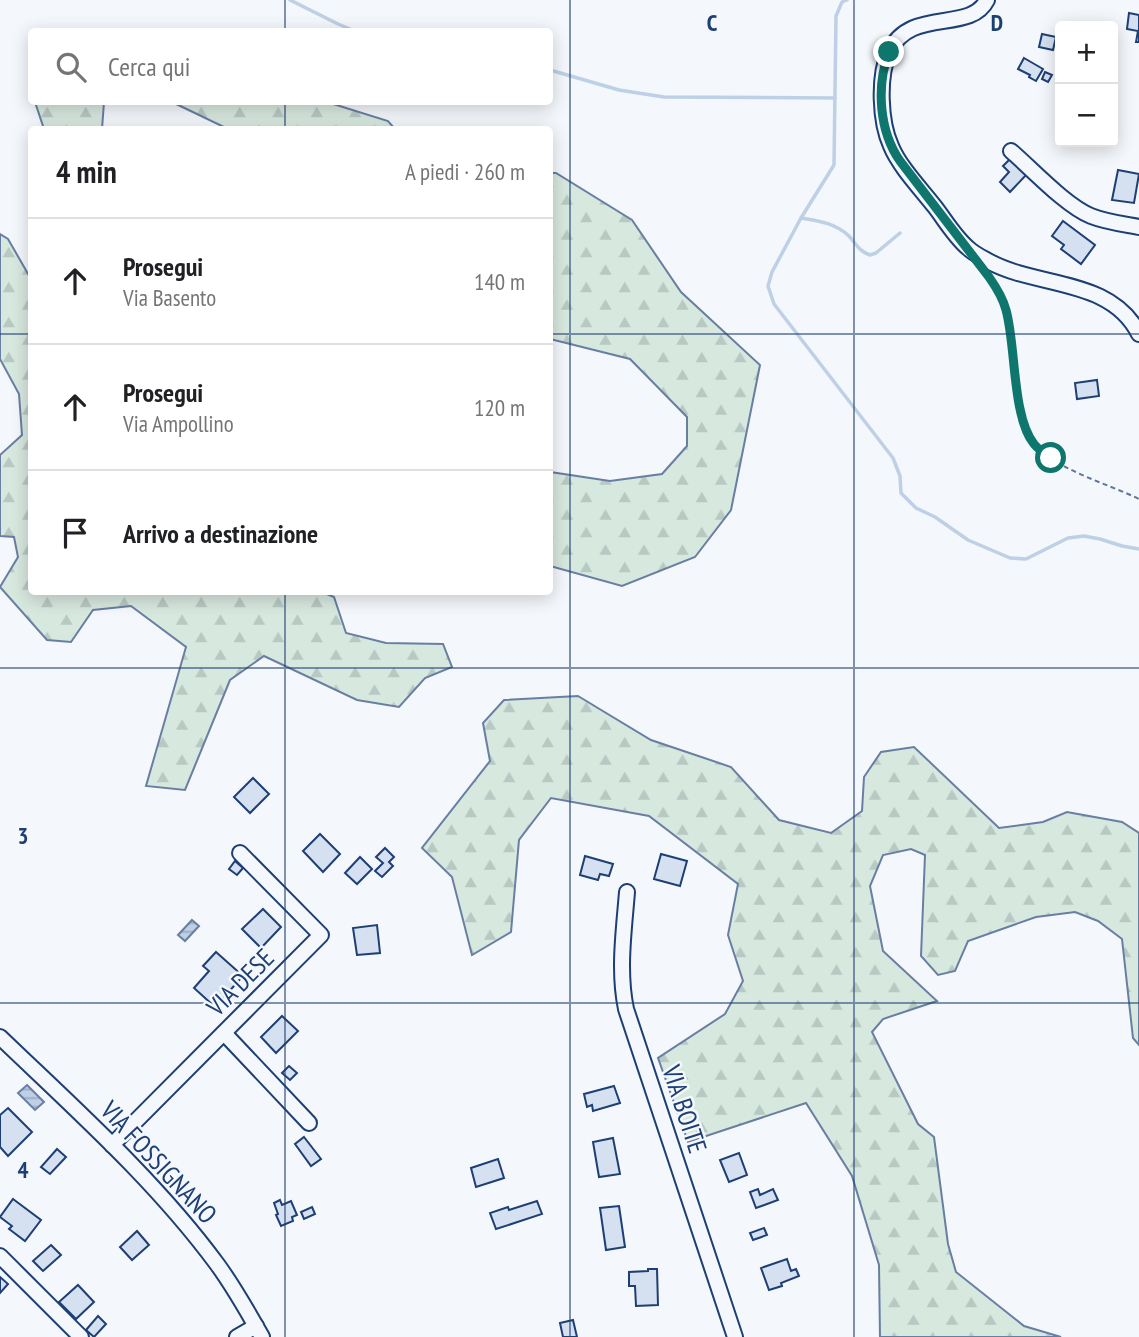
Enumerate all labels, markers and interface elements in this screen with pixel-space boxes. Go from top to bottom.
text: C [707,8,718,37]
text: D [991,8,1003,37]
map controls [1055,21,1118,147]
button: + [1055,21,1118,84]
search box [28,28,553,105]
route end [873,36,904,67]
icon: search [52,48,90,86]
text: Cerca qui [108,50,190,83]
button: − [1055,84,1118,147]
text: 4 min [56,152,117,191]
text: A piedi · 260 m [405,157,525,186]
text: Prosegui [123,250,203,283]
icon: ahead [56,262,94,300]
text: 140 m [474,267,525,296]
text: Via Basento [123,283,216,312]
text: Prosegui [123,376,203,409]
icon: ahead [56,388,94,426]
text: 120 m [474,393,525,422]
text: Via Ampollino [123,409,234,438]
route start [1035,442,1066,473]
icon: arrive [56,514,94,552]
text: Arrivo a destinazione [123,517,318,550]
text: 3 [18,821,29,850]
street label: VIA DESE [199,941,281,1023]
street label: VIA BOITE [655,1060,715,1157]
street label: VIA FOSSIGNANO [93,1093,224,1230]
text: 4 [18,1155,29,1184]

